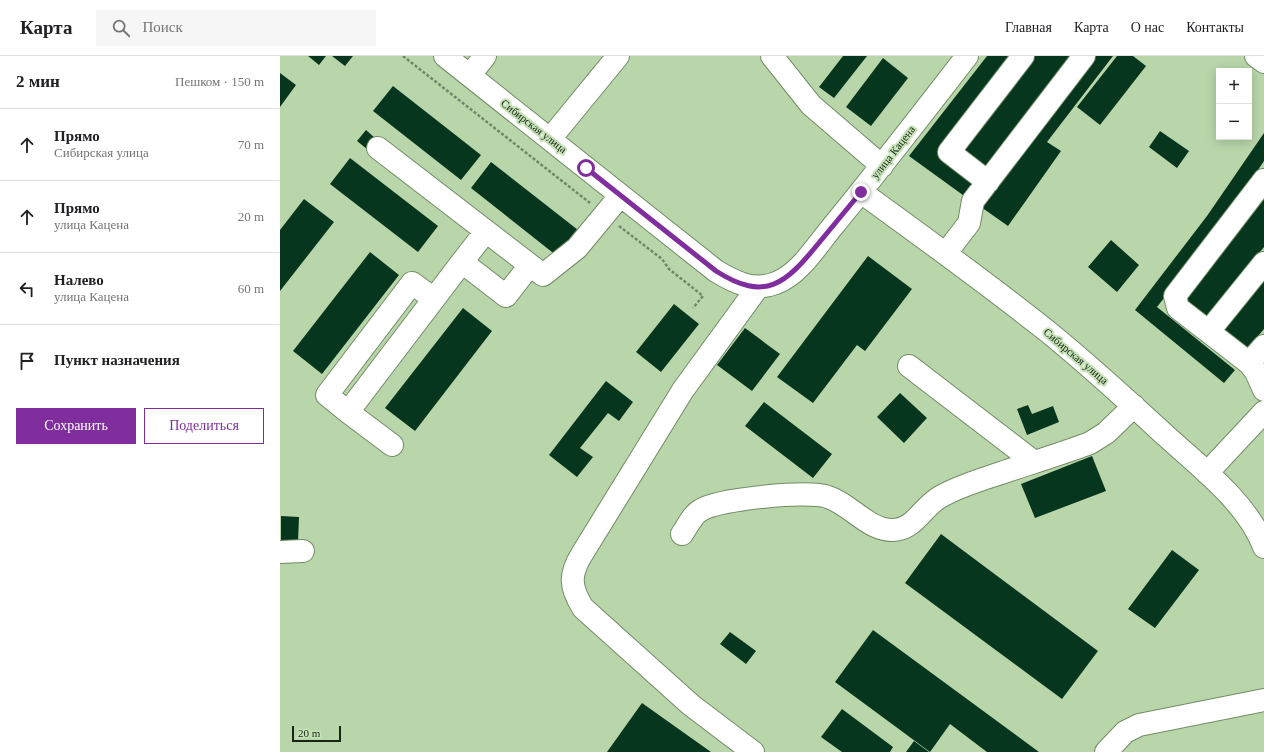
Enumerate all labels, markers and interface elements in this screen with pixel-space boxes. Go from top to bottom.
search box [96,10,376,46]
text: Карта [20,17,72,38]
icon: search [110,17,132,39]
text: Поиск [142,19,183,35]
text: Главная [1005,20,1052,35]
text: Карта [1074,20,1109,35]
text: О нас [1131,20,1164,35]
text: Контакты [1186,20,1244,35]
map controls [1216,68,1252,140]
button: + [1216,68,1252,104]
text: 2 мин [16,72,60,91]
text: Пешком · 150 m [175,74,264,89]
street label: Сибирская улица [499,97,569,155]
button: − [1216,104,1252,140]
street label: улица Кацена [869,123,917,181]
text: Прямо [54,128,100,144]
icon: ahead [16,134,38,156]
text: 70 m [238,137,264,152]
text: Сибирская улица [54,145,149,160]
route start [577,159,595,177]
route end [852,183,870,201]
text: Прямо [54,200,100,216]
icon: ahead [16,206,38,228]
text: 20 m [238,209,264,224]
text: улица Кацена [54,217,129,232]
text: Налево [54,272,104,288]
icon: left [16,278,38,300]
text: 60 m [238,281,264,296]
text: улица Кацена [54,289,129,304]
street label: Сибирская улица [1041,326,1111,386]
icon: arrive [16,350,38,372]
text: Пункт назначения [54,352,180,368]
button: Сохранить [16,408,136,444]
button: Поделиться [144,408,264,444]
scale bar [292,724,341,743]
text: 20 m [298,727,320,739]

